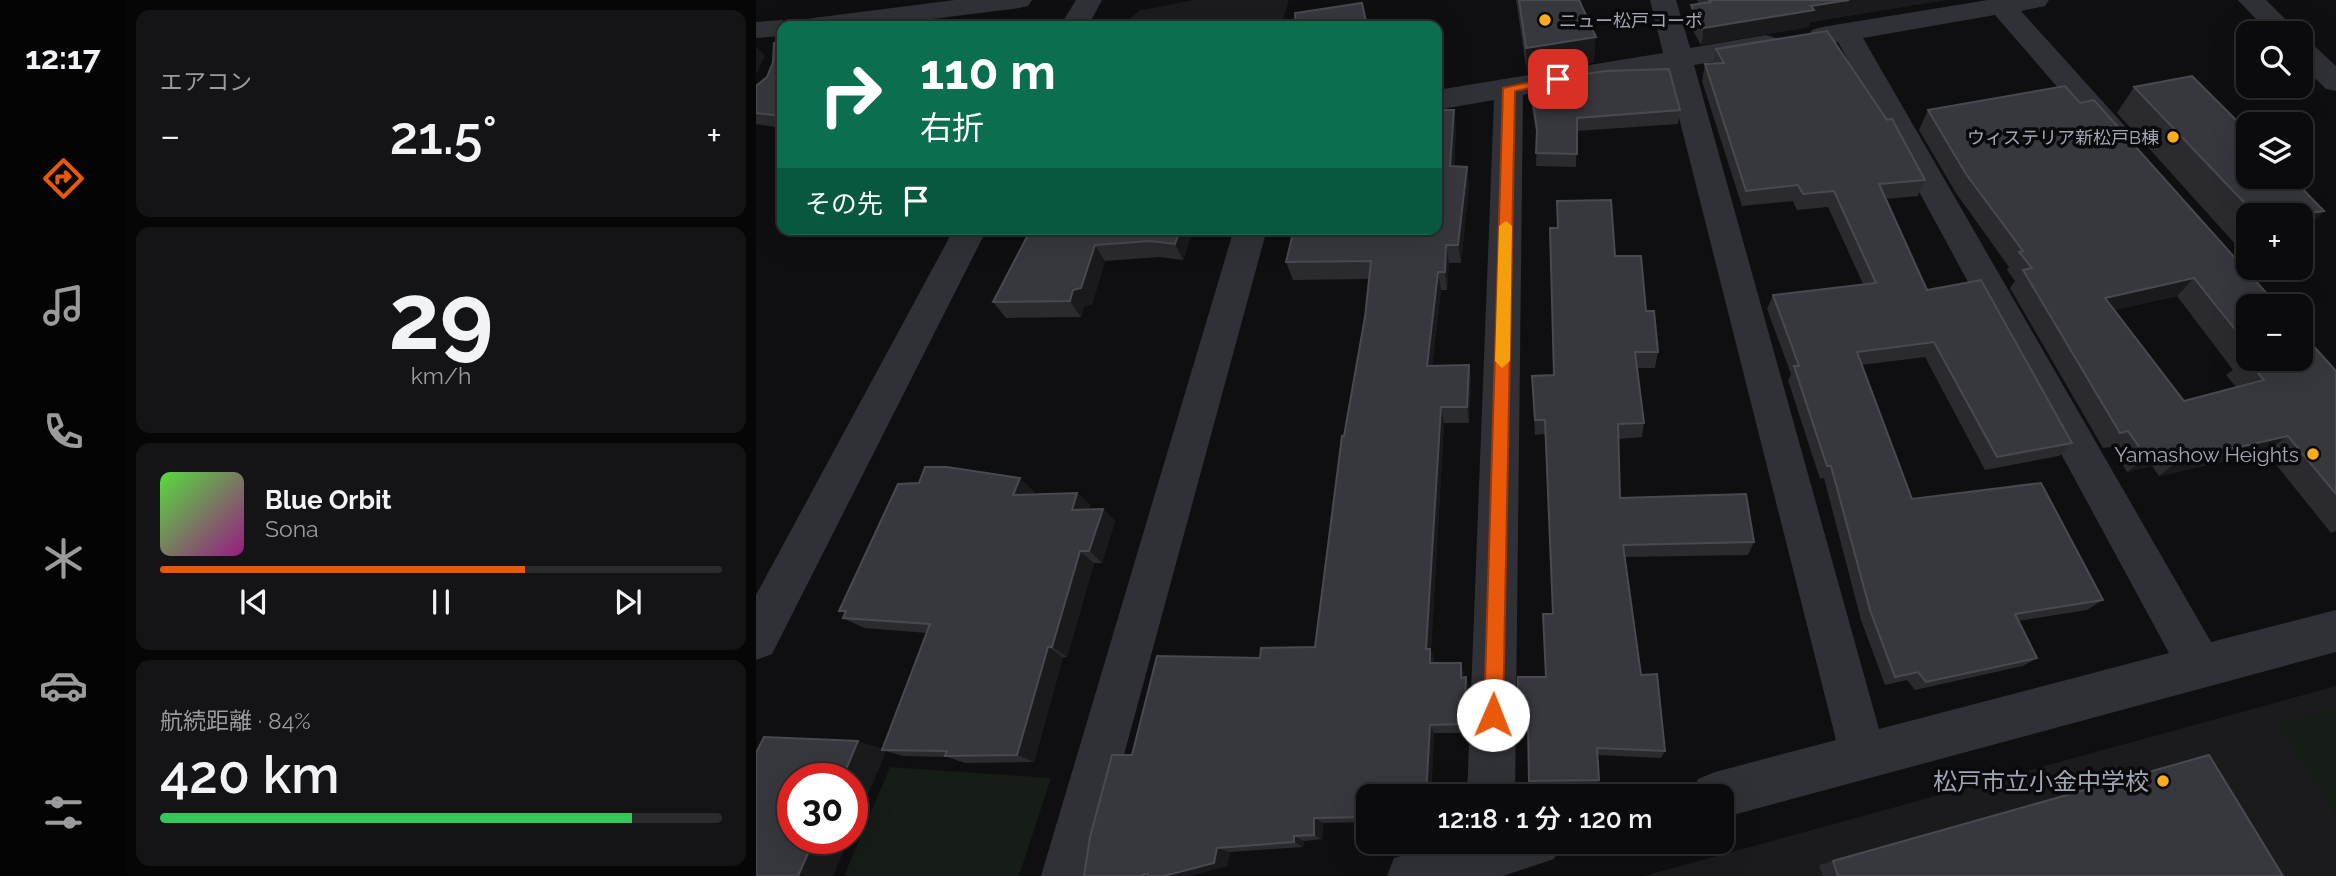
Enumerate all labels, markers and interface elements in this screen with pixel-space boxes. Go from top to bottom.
place label: ニュー松戸コーポ [1559,10,1703,31]
marker: ニュー松戸コーポ [1537,12,1553,28]
map controls [2236,21,2313,371]
button: search [2236,21,2313,98]
text: 12:17 [25,39,101,76]
text: 110 m [920,43,1056,100]
icon: right [805,49,896,140]
pin [1528,49,1588,109]
icon: arrive [1539,60,1577,98]
text: エアコン [160,68,252,95]
text: 21.5° [390,105,497,166]
text: 右折 [920,109,984,146]
button: layers [2236,112,2313,189]
text: − [160,113,180,158]
text: + [706,113,722,158]
place label: ウィステリア新松戸B棟 [1967,127,2159,148]
marker: ウィステリア新松戸B棟 [2165,129,2181,145]
icon: directions [39,154,88,203]
icon: arrive [897,182,935,220]
text: その先 [805,189,883,219]
button: + [2236,203,2313,280]
text: 29 [389,263,493,370]
icon: music [39,281,88,330]
button: − [2236,294,2313,371]
text: km/h [411,362,471,389]
icon: phone [39,407,88,456]
place label: Yamashow Heights [2114,442,2299,467]
marker: Yamashow Heights [2305,446,2321,462]
text: Blue Orbit [265,485,392,515]
text: Sona [265,515,319,542]
icon: climate [39,534,88,583]
icon: previous [235,583,273,621]
icon: pause [422,583,460,621]
icon: next [609,583,647,621]
icon: car [39,661,88,710]
position arrow [1456,678,1530,752]
text: 航続距離 · 84% [160,707,311,734]
text: 420 km [160,744,339,805]
speed limit sign: 30 [777,763,868,854]
place label: 松戸市立小金中学校 [1933,767,2149,796]
marker: 松戸市立小金中学校 [2155,773,2171,789]
icon: filters [39,788,88,837]
text: 12:18 · 1 分 · 120 m [1438,804,1652,834]

